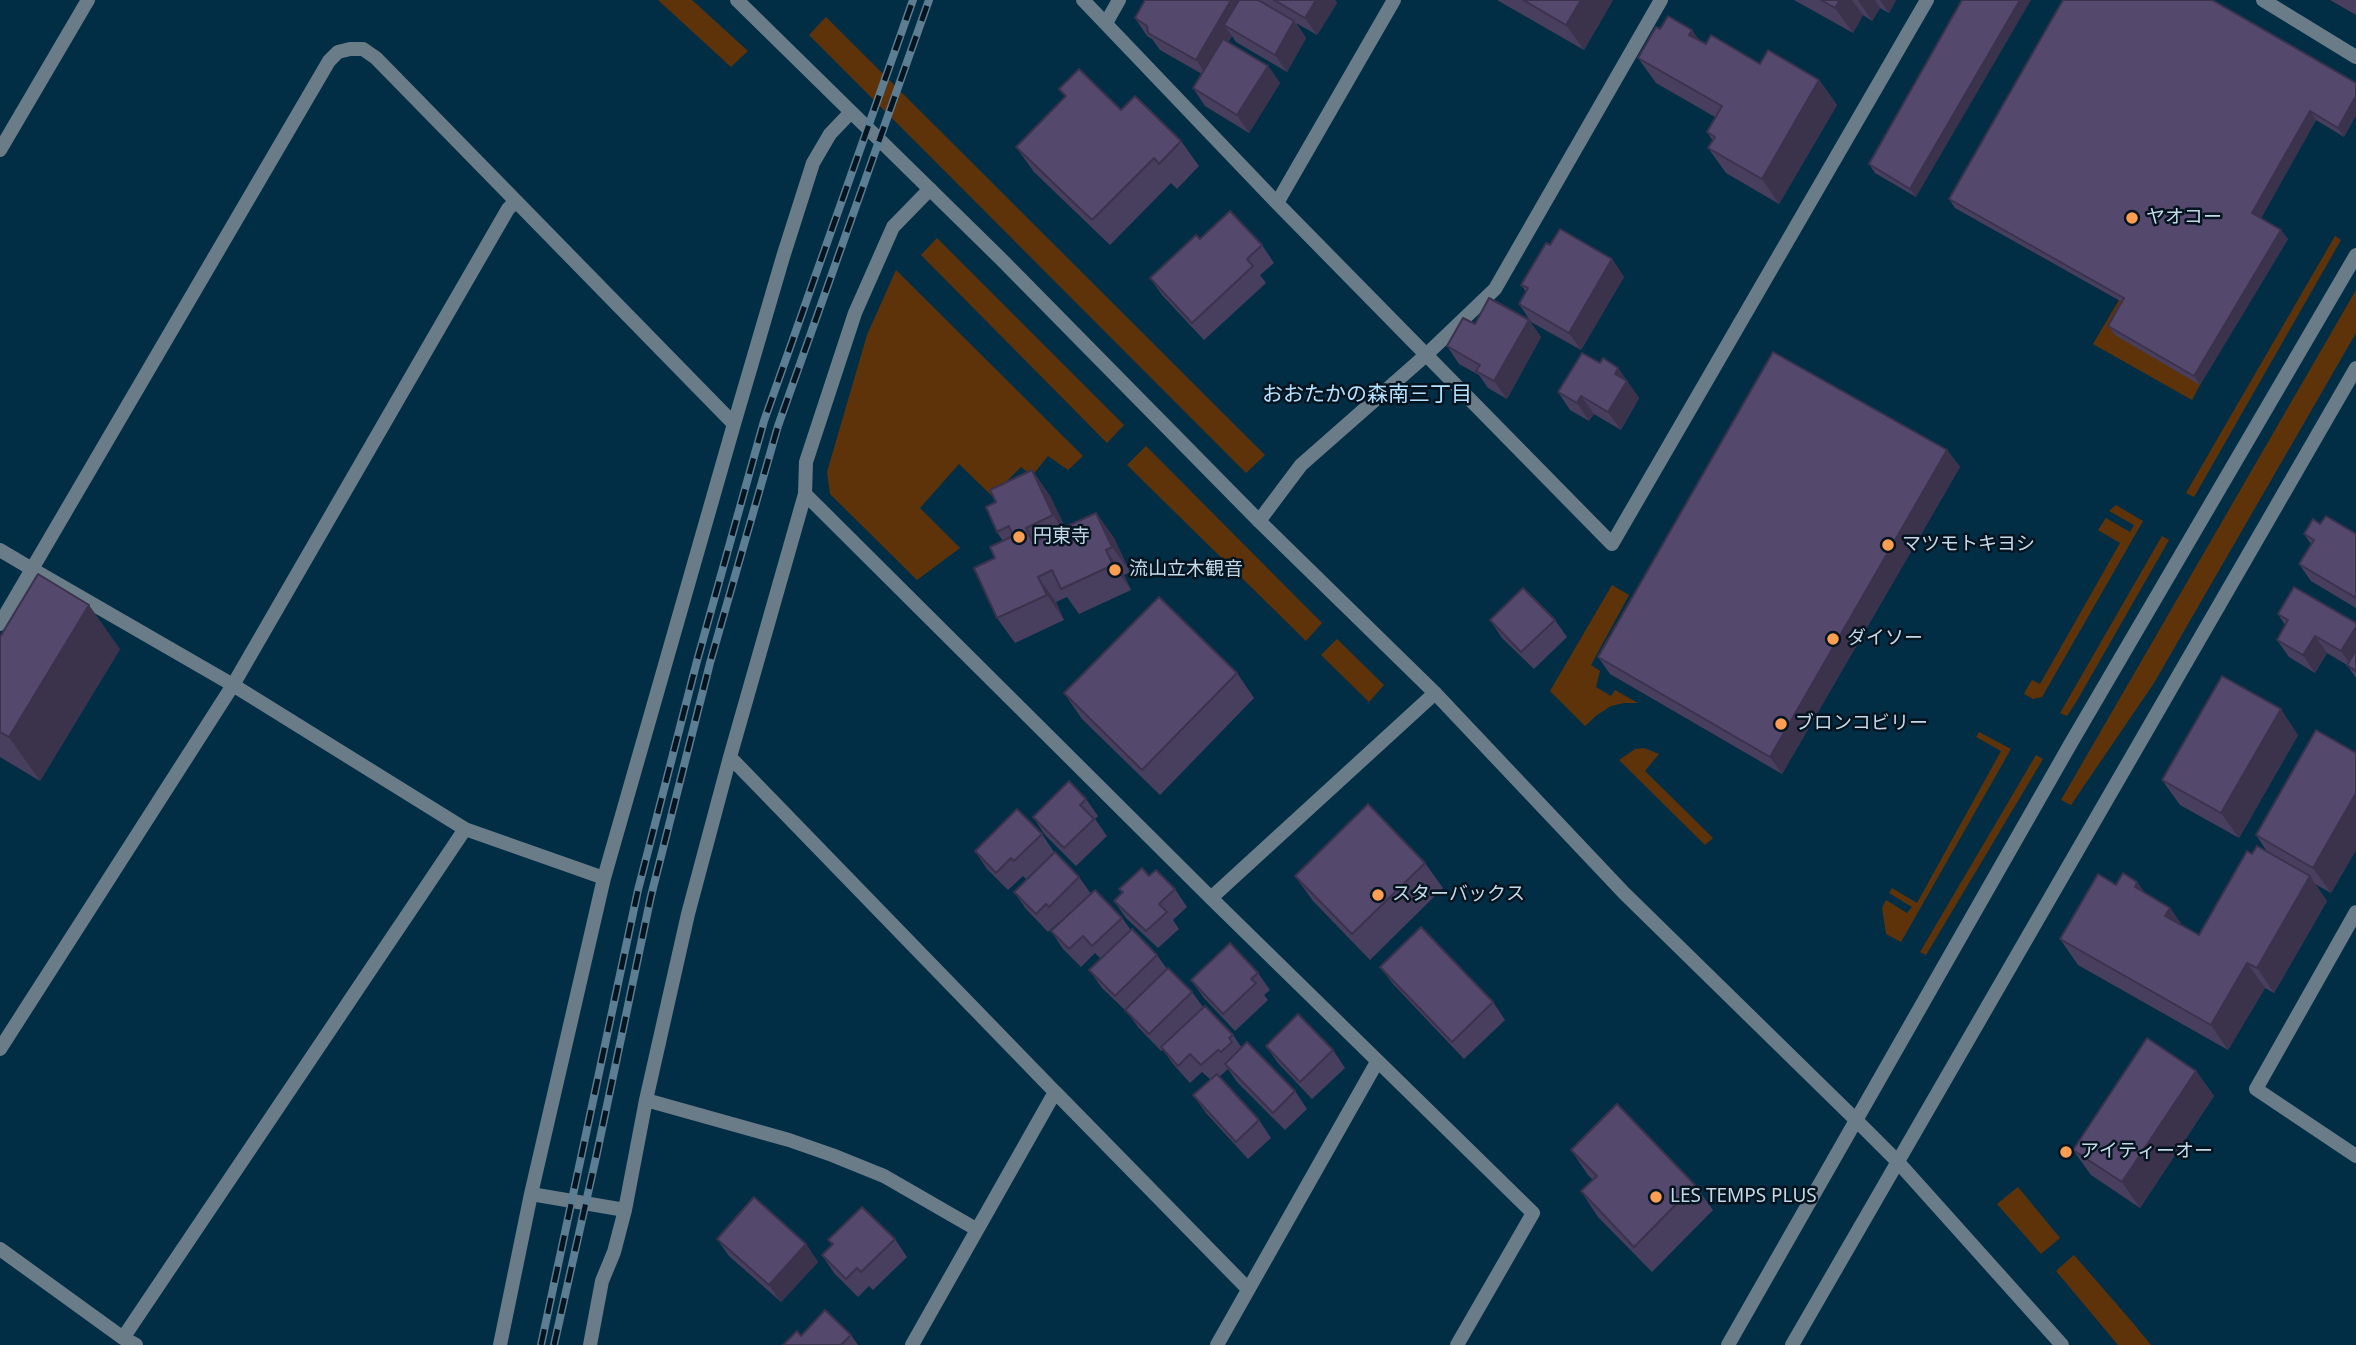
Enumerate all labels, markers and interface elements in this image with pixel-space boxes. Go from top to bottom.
place label: ヤオコー [2146,207,2222,229]
marker: ヤオコー [2124,210,2140,226]
district label: おおたかの森南三丁目 [1262,382,1472,408]
place label: 円東寺 [1033,526,1090,548]
marker: 円東寺 [1011,529,1027,545]
place label: マツモトキヨシ [1902,534,2035,556]
marker: マツモトキヨシ [1880,537,1896,553]
place label: 流山立木観音 [1129,559,1243,581]
marker: 流山立木観音 [1107,562,1123,578]
place label: ダイソー [1847,628,1923,650]
marker: ダイソー [1825,631,1841,647]
place label: ブロンコビリー [1795,713,1928,735]
marker: ブロンコビリー [1773,716,1789,732]
place label: スターバックス [1392,884,1525,906]
marker: スターバックス [1370,887,1386,903]
place label: アイティーオー [2080,1141,2213,1163]
marker: アイティーオー [2058,1144,2074,1160]
place label: LES TEMPS PLUS [1670,1186,1817,1208]
marker: LES TEMPS PLUS [1648,1189,1664,1205]

